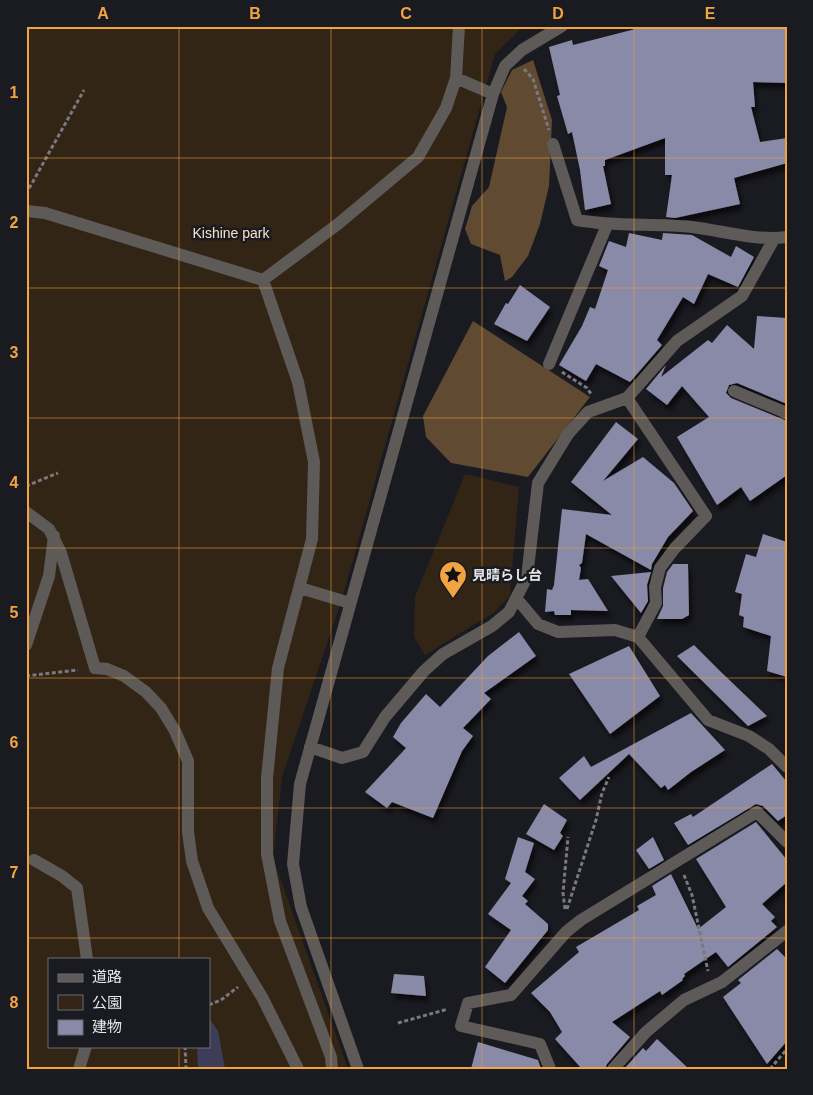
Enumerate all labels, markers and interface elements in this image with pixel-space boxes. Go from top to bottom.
text: A [97,5,109,22]
text: B [249,5,261,22]
text: C [400,5,412,22]
text: D [552,5,564,22]
text: E [705,5,716,22]
text: 1 [10,84,19,101]
text: 2 [10,214,19,231]
park label: Kishine park [192,225,271,241]
text: 3 [10,344,19,361]
text: 4 [10,474,19,491]
place icon: 見晴らし台 [438,560,468,599]
place label: 見晴らし台 [472,567,542,583]
text: 5 [10,604,19,621]
text: 6 [10,734,19,751]
text: 7 [10,864,19,881]
legend [48,958,210,1048]
text: 道路 [92,968,122,985]
text: 8 [10,994,19,1011]
text: 公園 [92,994,122,1011]
text: 建物 [92,1018,122,1035]

